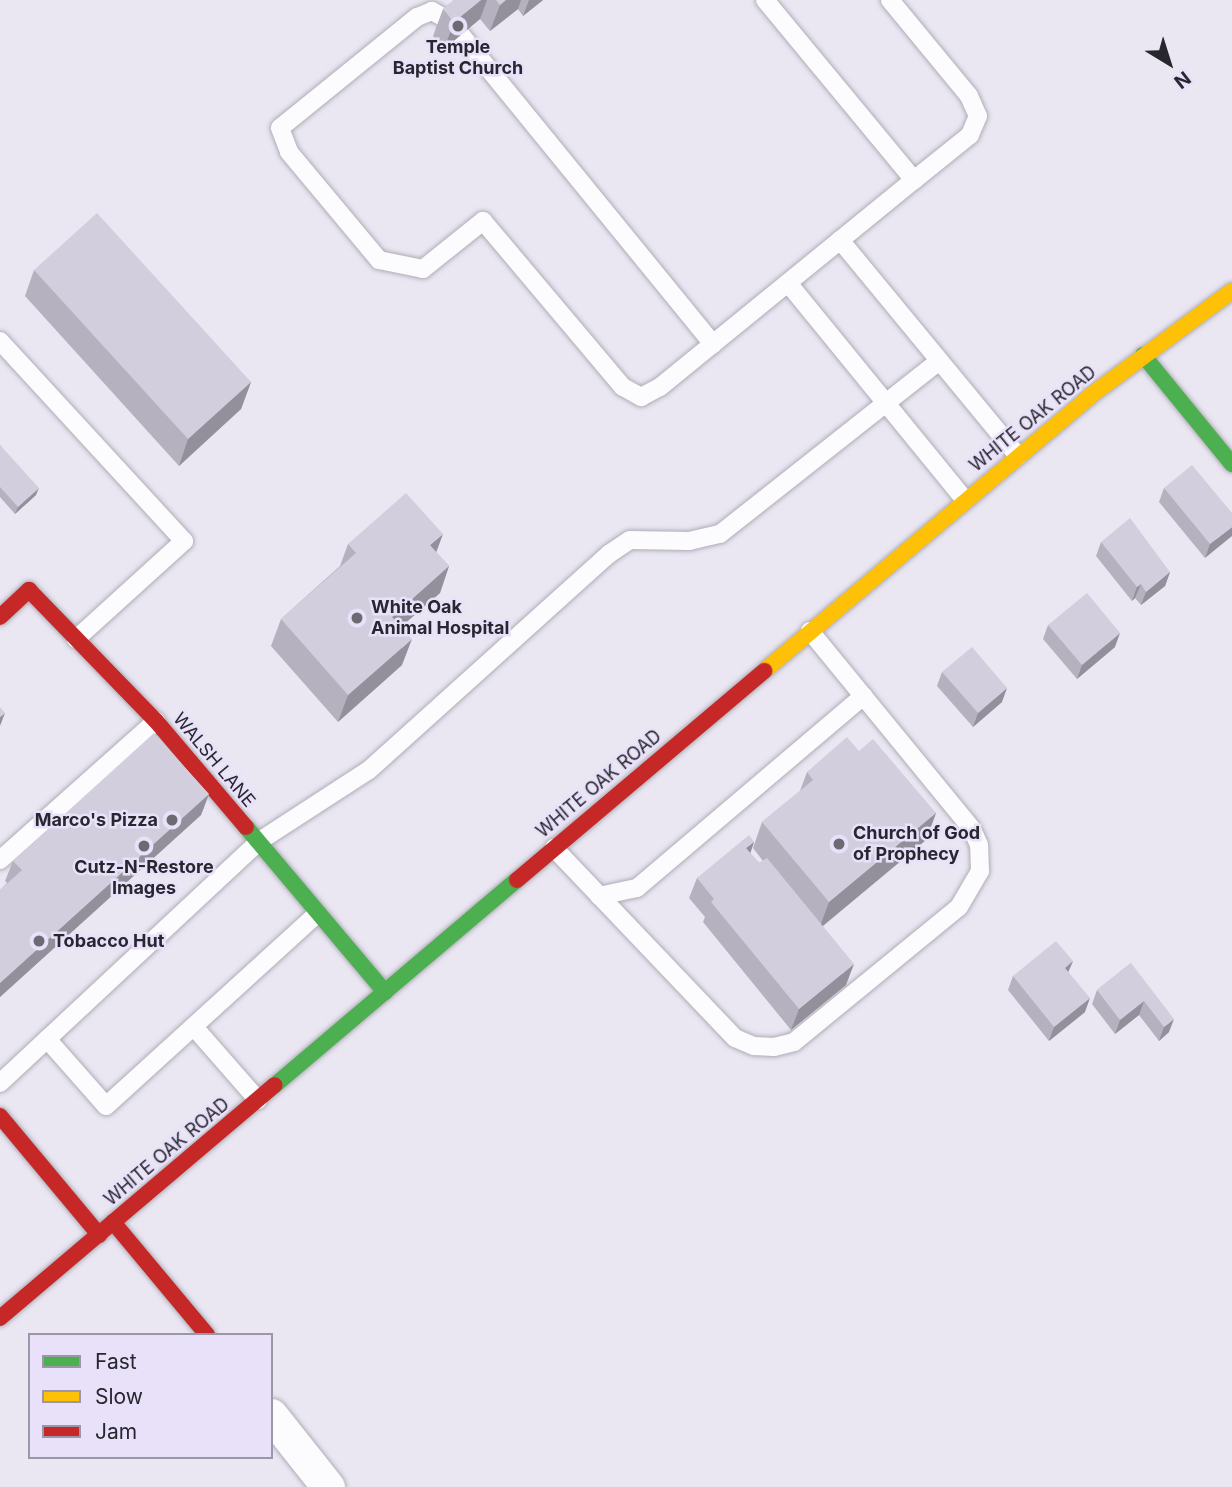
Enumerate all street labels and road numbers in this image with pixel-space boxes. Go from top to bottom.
street label: WHITE OAK ROAD [965,361,1101,477]
street label: WALSH LANE [168,709,260,811]
street label: WHITE OAK ROAD [532,725,666,843]
street label: WHITE OAK ROAD [100,1093,234,1211]

